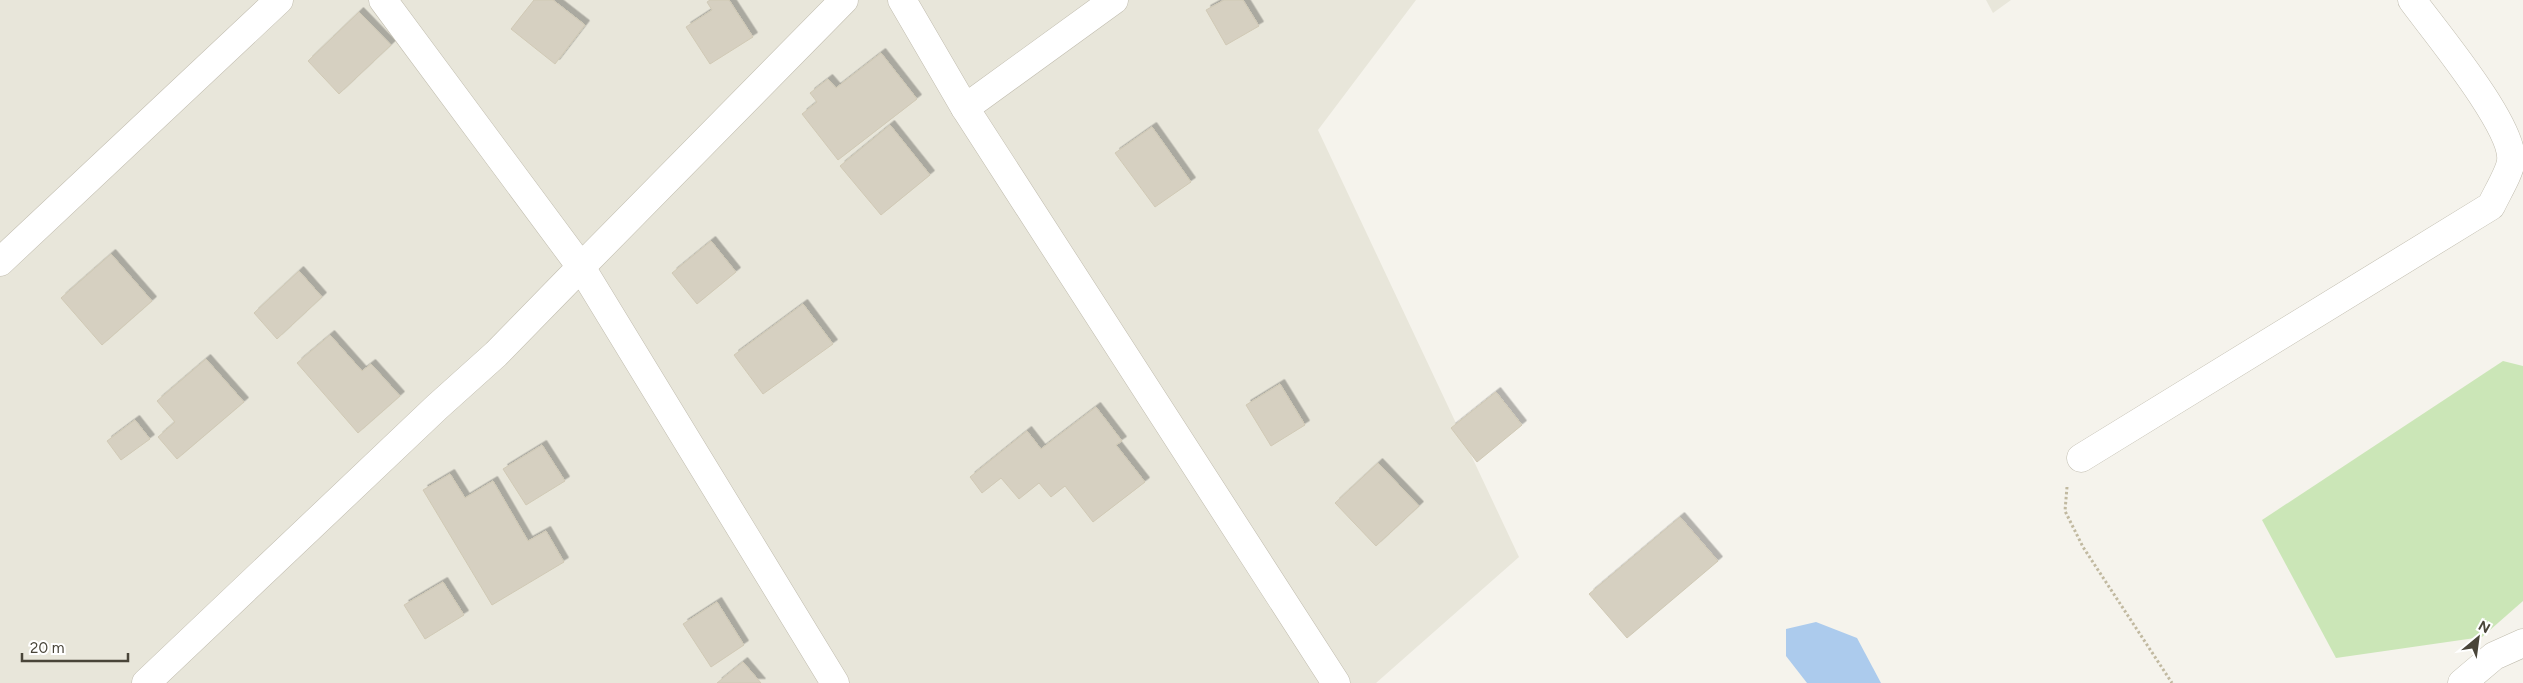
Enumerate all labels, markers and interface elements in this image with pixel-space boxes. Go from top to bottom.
north arrow [2453,613,2503,663]
text: N [2475,617,2493,637]
scale bar [22,630,129,662]
text: 20 m [30,639,64,657]

